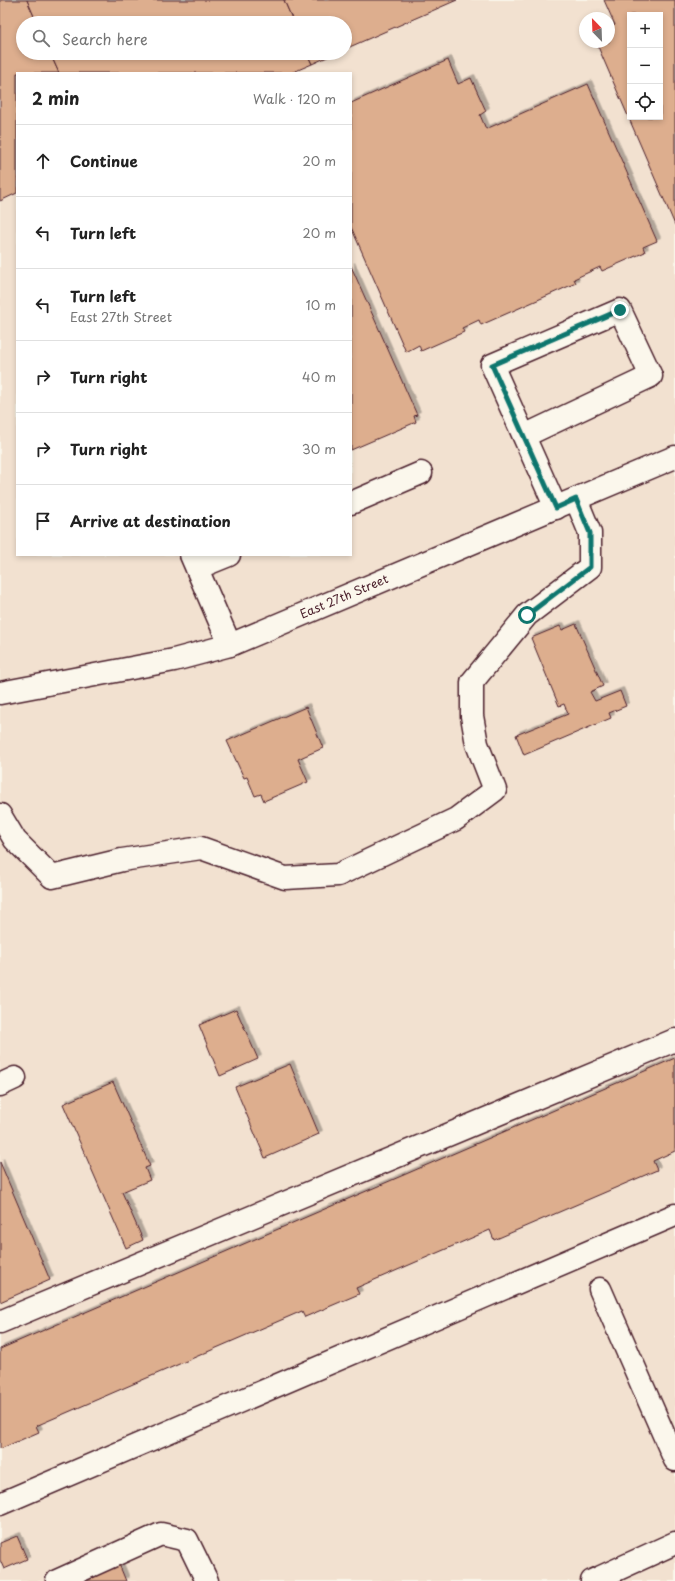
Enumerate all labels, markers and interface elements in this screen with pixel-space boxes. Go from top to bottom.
north arrow [579,12,615,48]
map controls [627,12,663,120]
button: + [627,12,663,48]
search box [16,16,352,60]
icon: search [30,27,52,49]
text: Search here [62,27,148,50]
button: − [627,48,663,84]
button: locate [627,84,663,120]
text: 2 min [32,85,79,111]
text: Walk · 120 m [253,89,336,108]
text: Continue [70,149,138,172]
icon: ahead [32,150,54,172]
text: 20 m [302,151,336,170]
text: Turn left [70,221,136,244]
icon: left [32,222,54,244]
text: 20 m [302,223,336,242]
text: Turn left [70,284,136,307]
icon: left [32,294,54,316]
text: 10 m [306,295,336,314]
route end [611,301,629,319]
text: East 27th Street [70,307,172,326]
text: Turn right [70,365,147,388]
icon: right [32,366,54,388]
text: 40 m [302,367,336,386]
text: Turn right [70,437,147,460]
icon: right [32,438,54,460]
text: 30 m [302,439,336,458]
text: Arrive at destination [70,509,231,532]
icon: arrive [32,510,54,532]
street label: East 27th Street [297,569,391,623]
route start [518,606,536,624]

